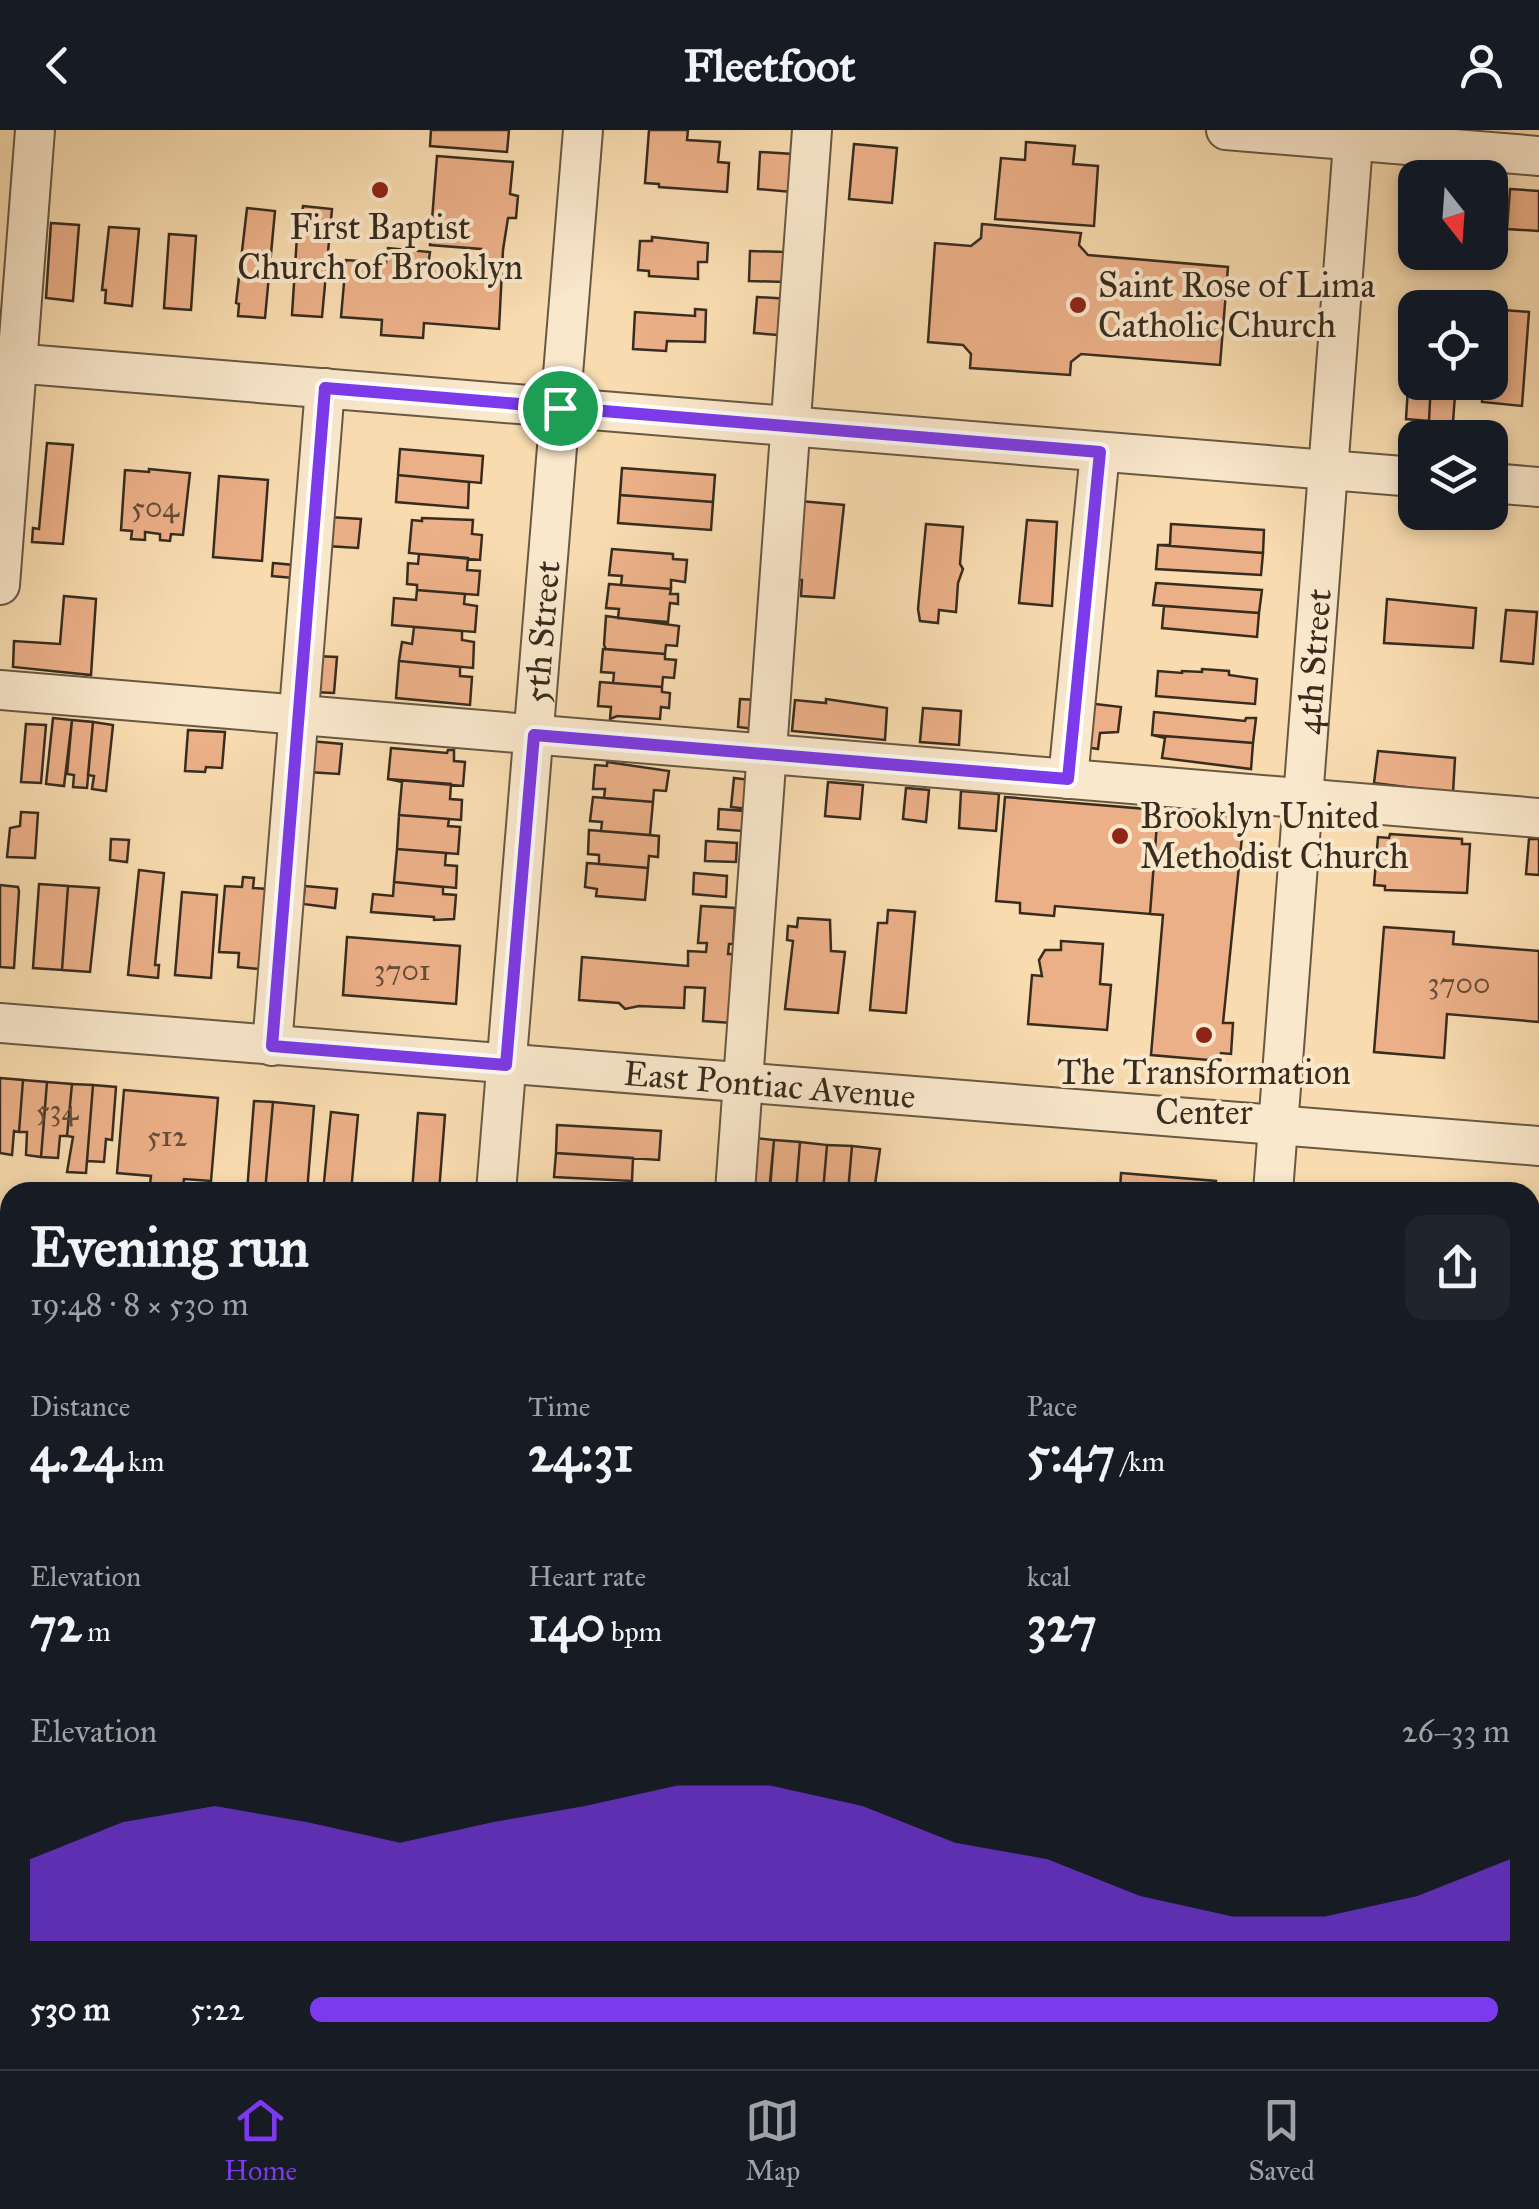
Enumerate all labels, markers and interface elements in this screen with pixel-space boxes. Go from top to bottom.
icon: back [30,38,85,93]
text: Fleetfoot [684,38,855,93]
icon: person [1454,38,1509,93]
north arrow [1398,160,1508,270]
map controls [1398,160,1508,530]
marker: First Baptist Church of Brooklyn [369,179,391,201]
place label: First Baptist Church of Brooklyn [237,206,523,289]
place label: Saint Rose of Lima Catholic Church [1098,264,1375,347]
button: locate [1398,290,1508,400]
marker: Saint Rose of Lima Catholic Church [1067,294,1089,316]
pin [518,366,603,451]
icon: arrive [533,381,588,436]
button: layers [1398,420,1508,530]
house number: 504 [131,489,180,525]
street label: 5th Street [515,559,570,705]
street label: 4th Street [1287,587,1341,736]
place label: Brooklyn United Methodist Church [1140,795,1409,878]
marker: Brooklyn United Methodist Church [1109,825,1131,847]
house number: 3701 [373,952,431,988]
house number: 3700 [1428,965,1490,1001]
marker: The Transformation Center [1193,1024,1215,1046]
place label: The Transformation Center [1057,1051,1351,1134]
street label: East Pontiac Avenue [622,1052,917,1118]
house number: 534 [36,1092,80,1128]
house number: 512 [147,1118,187,1154]
text: Evening run [30,1214,309,1281]
button: share [1405,1215,1510,1320]
text: 19:48 · 8 × 530 m [30,1285,249,1324]
text: Distance [30,1389,130,1424]
text: Time [528,1389,590,1424]
text: Pace [1027,1389,1077,1424]
text: 4.24 [30,1424,122,1485]
text: 24:31 [528,1424,633,1485]
text: 5:47 [1027,1424,1115,1485]
text: km [122,1444,164,1479]
text: /km [1115,1444,1165,1479]
text: Elevation [30,1559,141,1594]
text: Heart rate [528,1559,646,1594]
text: kcal [1027,1559,1071,1594]
text: 72 [30,1594,81,1655]
text: 140 [528,1594,605,1655]
text: 327 [1027,1594,1097,1655]
text: m [81,1614,111,1649]
text: bpm [605,1614,662,1649]
text: Elevation [30,1712,157,1751]
text: 26–33 m [1402,1712,1510,1751]
text: 530 m [30,1990,110,2029]
text: 5:22 [190,1990,244,2029]
tab: Home [224,2093,297,2188]
tab: Map [745,2093,800,2188]
tab: Saved [1248,2093,1315,2188]

